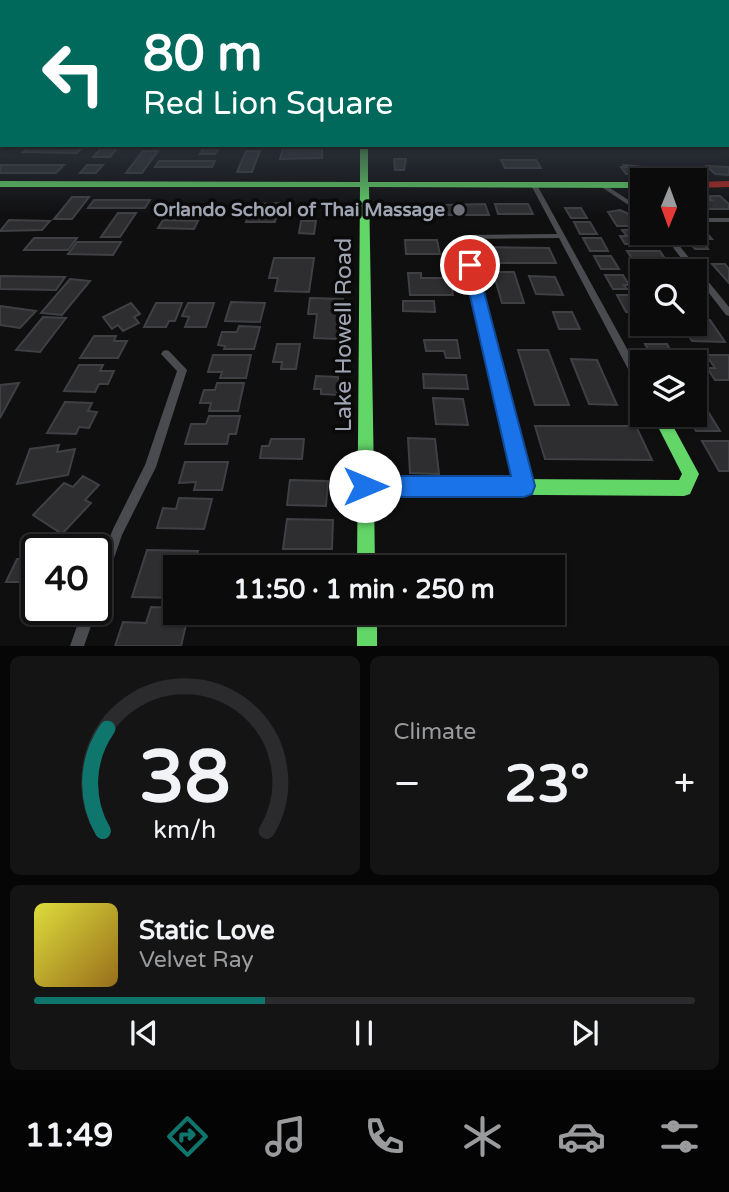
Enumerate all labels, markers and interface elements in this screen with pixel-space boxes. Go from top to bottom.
text: 80 m [143,25,262,84]
icon: left [28,28,119,119]
text: Red Lion Square [143,85,393,123]
north arrow [630,168,707,245]
map controls [630,168,707,427]
place label: Orlando School of Thai Massage [153,199,445,222]
marker: Orlando School of Thai Massage [451,202,467,218]
pin [440,235,500,295]
street label: Lake Howell Road [330,238,358,432]
icon: arrive [451,246,489,284]
button: search [630,259,707,336]
button: layers [630,350,707,427]
position arrow [328,449,402,523]
speed limit sign: 40 [21,534,112,625]
text: 11:50 · 1 min · 250 m [233,574,495,605]
text: Climate [394,718,476,746]
text: 38 [139,735,230,823]
text: 23° [505,753,590,816]
text: − [394,761,421,807]
text: + [674,761,695,807]
text: km/h [153,815,216,845]
text: Static Love [139,915,275,946]
text: Velvet Ray [139,946,254,974]
icon: previous [125,1014,163,1052]
icon: pause [345,1014,383,1052]
icon: next [566,1014,604,1052]
icon: directions [163,1112,212,1161]
icon: music [261,1112,310,1161]
icon: phone [360,1112,409,1161]
icon: climate [458,1112,507,1161]
icon: car [557,1112,606,1161]
icon: filters [655,1112,704,1161]
text: 11:49 [25,1117,113,1155]

